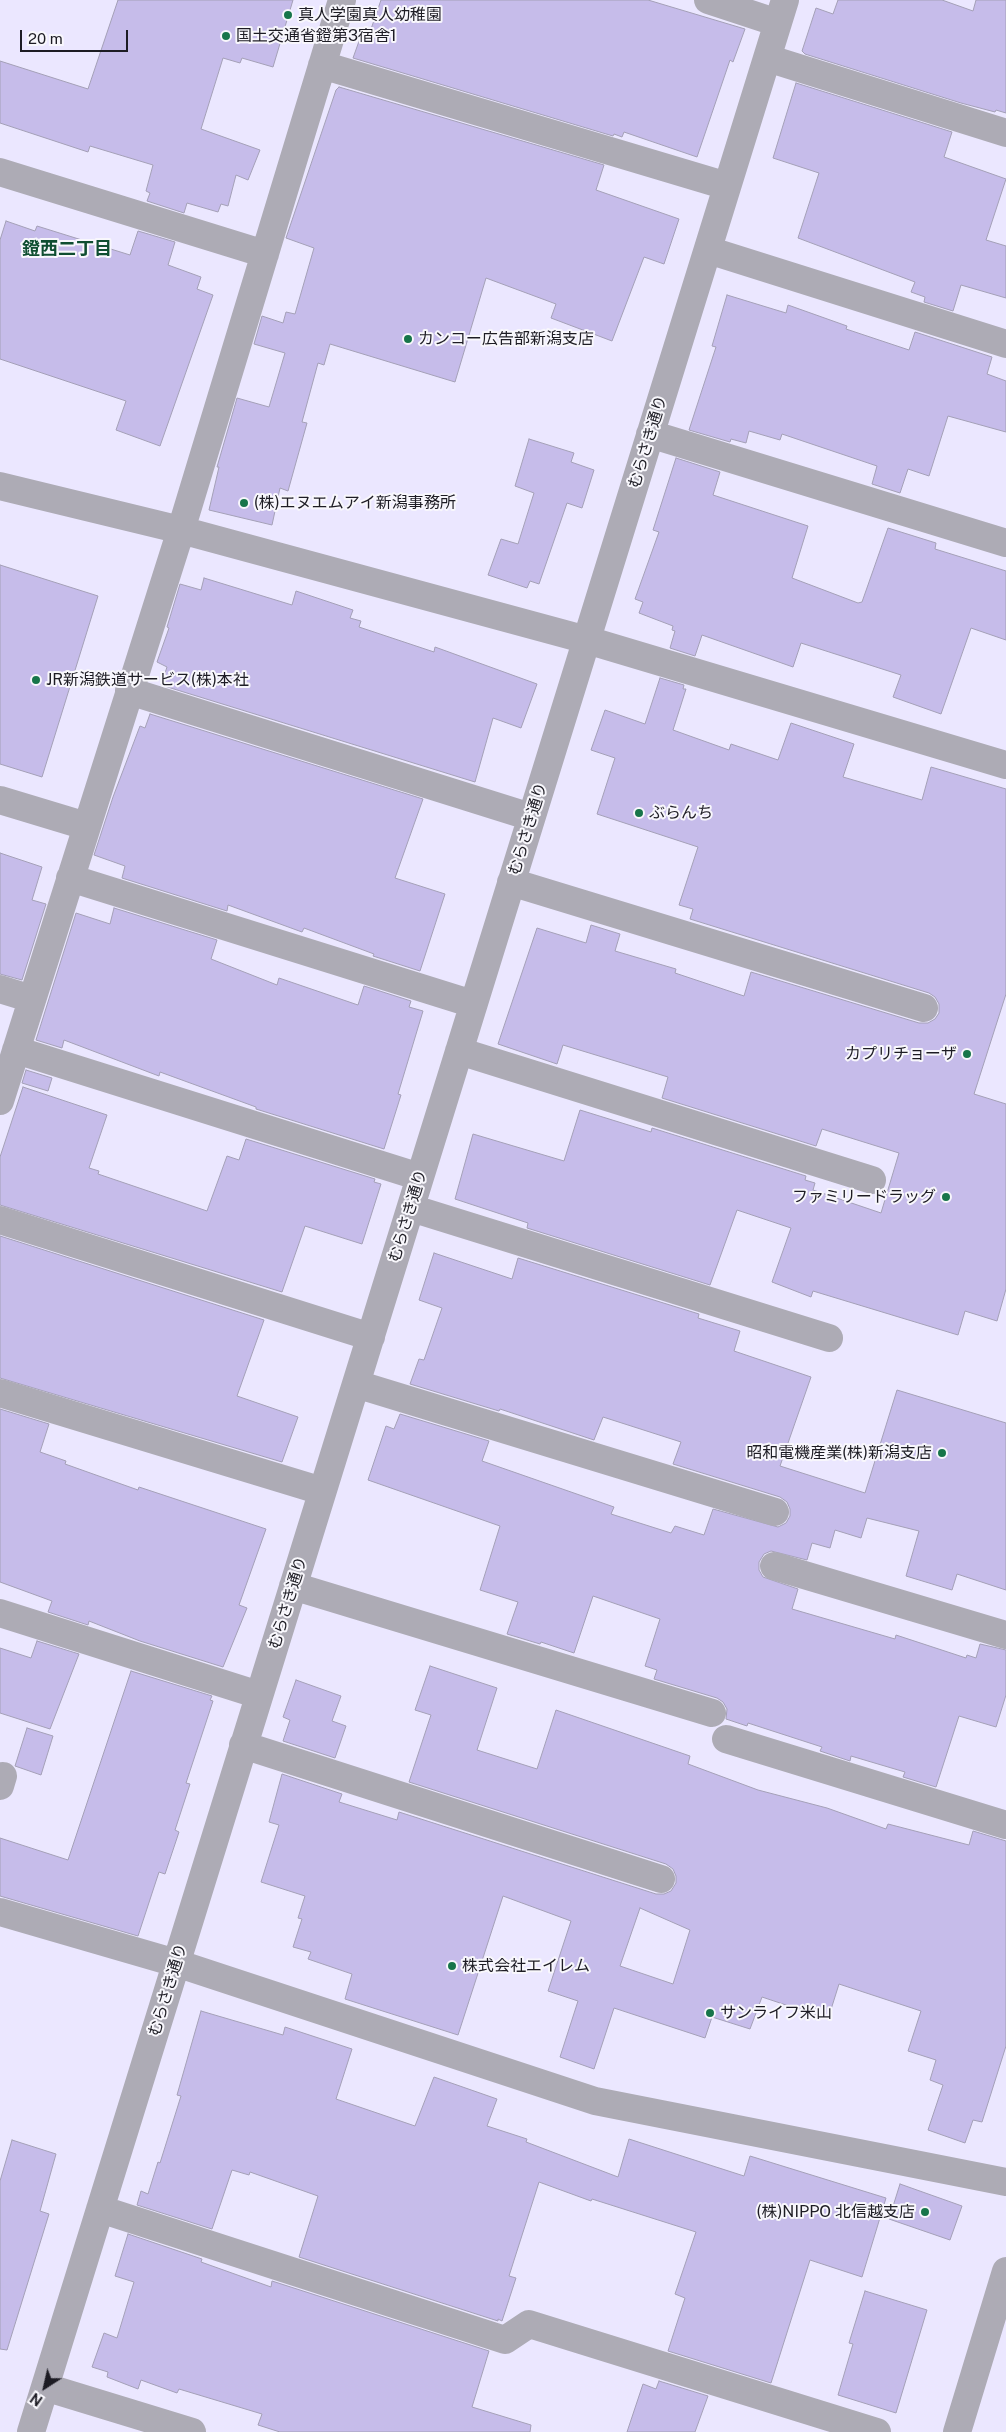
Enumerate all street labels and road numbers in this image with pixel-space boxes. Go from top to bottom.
street label: むらさき通り [625,393,671,491]
street label: むらさき通り [505,780,551,878]
street label: むらさき通り [385,1167,431,1265]
street label: むらさき通り [265,1554,311,1652]
street label: むらさき通り [145,1941,191,2039]

